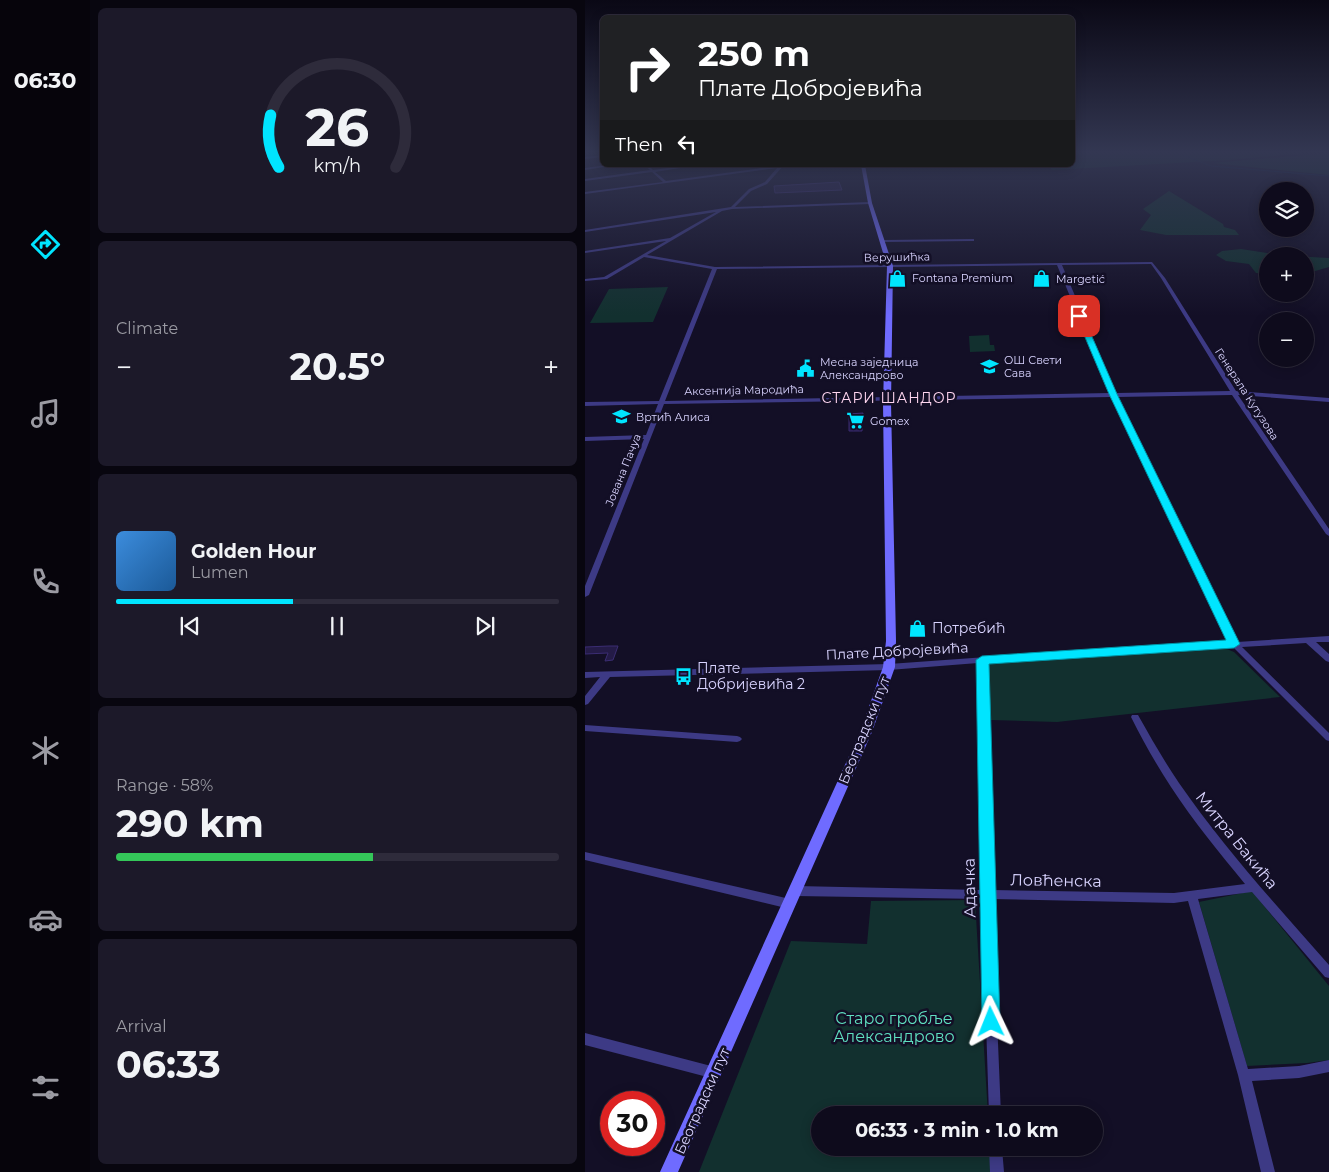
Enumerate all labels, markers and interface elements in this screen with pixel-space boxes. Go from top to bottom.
text: 250 m [698,32,810,75]
icon: right [615,35,680,100]
text: 06:30 [14,67,76,94]
text: Плате Добројевића [698,75,922,102]
text: 26 [306,96,369,159]
icon: left [673,130,701,158]
text: Then [615,133,663,156]
text: km/h [314,155,361,176]
map controls [1259,182,1314,367]
button: layers [1259,182,1314,237]
icon: directions [28,227,63,262]
button: + [1259,247,1314,302]
street label: Верушићка [864,249,930,265]
shop icon: Fontana Premium [888,268,908,288]
shop icon: Margetić [1032,269,1052,289]
place label: Fontana Premium [912,271,1013,285]
place label: Margetić [1056,272,1105,286]
pin [1058,295,1100,337]
icon: arrive [1065,302,1093,330]
button: − [1259,312,1314,367]
text: Climate [116,319,178,338]
text: 20.5° [290,343,385,390]
street label: Генерала Кутузова [1212,345,1282,443]
text: − [116,350,132,384]
text: + [543,350,559,384]
place label: ОШ Свети Сава [1004,353,1062,380]
place label: Месна заједница Александрово [820,355,918,382]
school or university icon: ОШ Свети Сава [980,356,1000,376]
public building icon: Месна заједница Александрово [796,358,816,378]
street label: Аксентија Мародића [684,382,804,398]
district label: СТАРИ ШАНДОР [822,389,957,407]
icon: music [28,396,63,431]
school or university icon: Вртић Алиса [612,407,632,427]
place label: Вртић Алиса [636,410,710,424]
supermarket icon: Gomex [846,411,866,431]
place label: Gomex [870,414,910,428]
street label: Јована Пачуа [602,432,644,508]
text: Golden Hour [191,540,317,563]
text: Lumen [191,563,249,582]
icon: phone [28,564,63,599]
icon: previous [176,612,204,640]
icon: pause [323,612,351,640]
icon: next [471,612,499,640]
shop icon: Потребић [908,618,928,638]
place label: Потребић [932,619,1005,637]
street label: Плате Добројевића [825,638,969,664]
place label: Плате Добријевића 2 [697,659,805,693]
bus stop icon: Плате Добријевића 2 [673,666,693,686]
street label: Београдски пут [834,673,894,786]
icon: climate [28,733,63,768]
text: Range · 58% [116,776,213,795]
street label: Митра Бакића [1192,788,1282,893]
text: 290 km [116,800,264,847]
street label: Адачка [959,858,980,918]
street label: Ловћенска [1010,870,1102,891]
icon: car [28,902,63,937]
position arrow [964,995,1016,1047]
park label: Старо гробље Александрово [833,1009,955,1046]
text: Arrival [116,1017,166,1036]
text: 06:33 [116,1041,221,1088]
street label: Београдски пут [671,1045,734,1157]
icon: filters [28,1070,63,1105]
speed limit sign: 30 [600,1091,665,1156]
text: 06:33 · 3 min · 1.0 km [855,1119,1059,1142]

